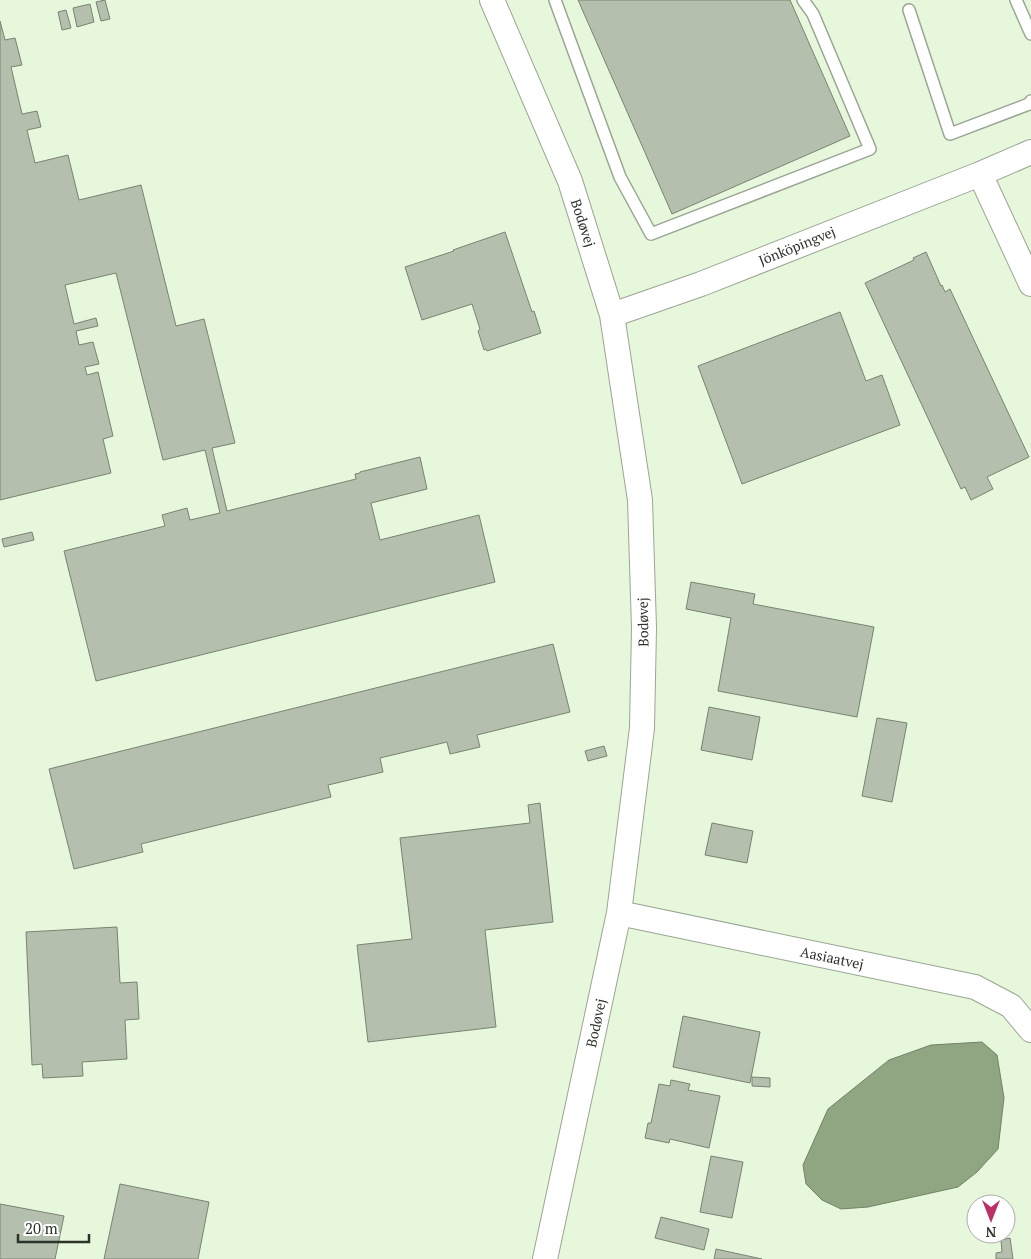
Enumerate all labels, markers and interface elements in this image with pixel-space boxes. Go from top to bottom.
street label: Bodøvej [567,196,600,249]
street label: Jönköpingvej [756,221,838,270]
street label: Bodøvej [633,597,652,647]
street label: Aasiaatvej [799,942,865,973]
street label: Bodøvej [581,997,610,1049]
north arrow [966,1194,1016,1244]
scale bar [18,1212,89,1244]
text: 20 m [25,1218,58,1238]
text: N [985,1223,996,1242]

